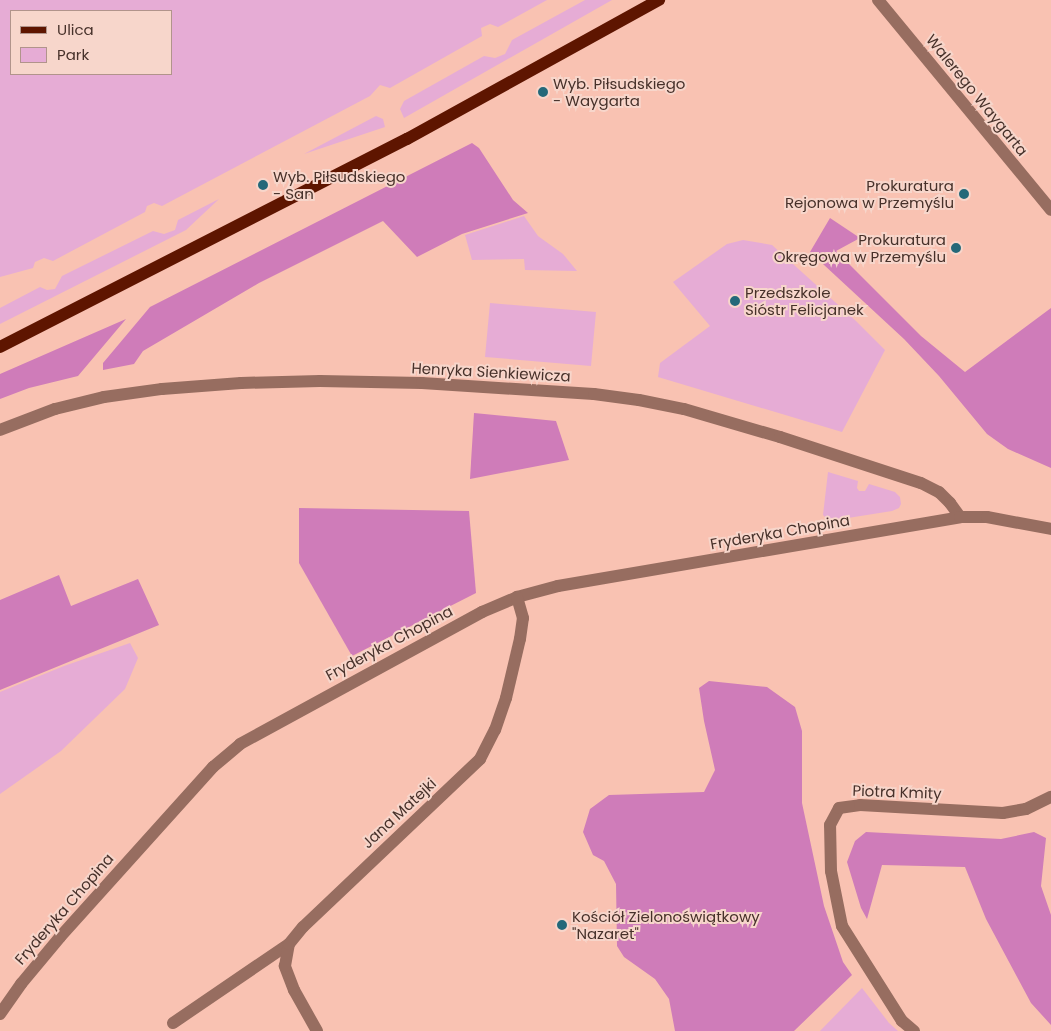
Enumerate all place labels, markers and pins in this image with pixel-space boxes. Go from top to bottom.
place label: Wyb. Piłsudskiego - Waygarta [553,74,685,109]
marker: Wyb. Piłsudskiego - Waygarta [537,86,549,98]
place label: Wyb. Piłsudskiego - San [273,167,405,202]
place label: Prokuratura Rejonowa w Przemyślu [785,176,954,211]
marker: Wyb. Piłsudskiego - San [257,179,269,191]
marker: Prokuratura Rejonowa w Przemyślu [958,188,970,200]
place label: Prokuratura Okręgowa w Przemyślu [774,230,946,265]
marker: Prokuratura Okręgowa w Przemyślu [950,242,962,254]
place label: Przedszkole Sióstr Felicjanek [745,283,864,318]
marker: Przedszkole Sióstr Felicjanek [729,295,741,307]
place label: Kościół Zielonoświątkowy "Nazaret" [572,907,760,942]
marker: Kościół Zielonoświątkowy "Nazaret" [556,919,568,931]

